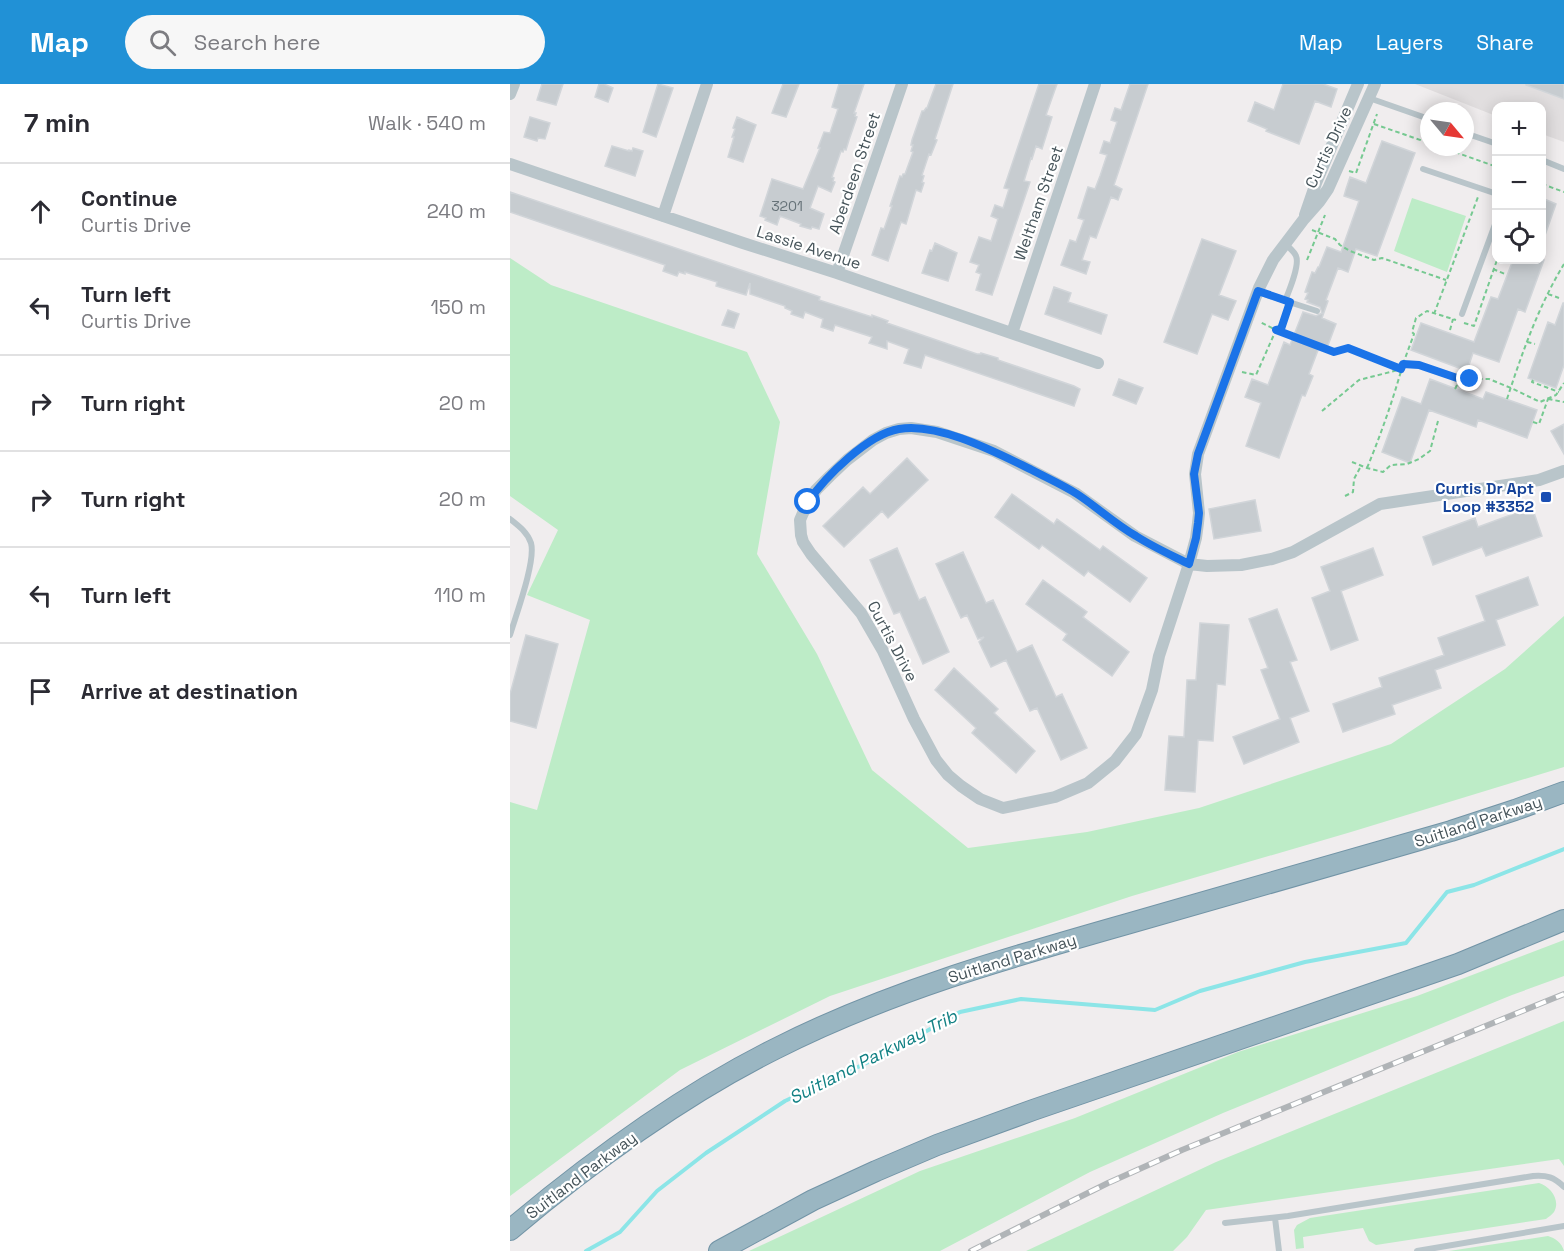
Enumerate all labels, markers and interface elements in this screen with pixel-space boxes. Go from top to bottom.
search box [125,15,545,69]
text: Map [30,24,89,60]
icon: search [146,26,179,59]
text: Search here [194,28,321,56]
text: Map [1299,29,1343,56]
text: Layers [1376,29,1443,56]
text: Share [1476,29,1534,56]
north arrow [1420,102,1474,156]
map controls [1492,102,1546,264]
button: + [1492,102,1546,156]
street label: Curtis Drive [1300,103,1357,192]
text: 7 min [24,106,90,140]
street label: Aberdeen Street [824,109,885,237]
text: Walk · 540 m [368,110,486,136]
street label: Weltham Street [1009,143,1068,263]
button: − [1492,156,1546,210]
text: Continue [81,184,177,212]
icon: ahead [24,195,57,228]
house number: 3201 [771,197,803,215]
text: 240 m [427,198,486,224]
button: locate [1492,210,1546,264]
text: Curtis Drive [81,212,191,238]
street label: Lassie Avenue [754,221,864,274]
text: Turn left [81,280,171,308]
icon: left [24,291,57,324]
text: 150 m [431,294,486,320]
text: Curtis Drive [81,308,191,334]
route end [1456,365,1482,391]
icon: right [24,387,57,420]
text: Turn right [81,389,186,417]
text: 20 m [439,390,486,416]
place label: Curtis Dr Apt Loop #3352 [1435,478,1534,517]
icon: right [24,483,57,516]
text: Turn right [81,485,186,513]
text: 20 m [439,486,486,512]
route start [794,488,820,514]
marker: Curtis Dr Apt Loop #3352 [1539,490,1553,504]
icon: left [24,579,57,612]
text: Turn left [81,581,171,609]
text: 110 m [434,582,486,608]
street label: Curtis Drive [863,597,923,685]
icon: arrive [24,675,57,708]
text: Arrive at destination [81,677,298,705]
street label: Suitland Parkway [1412,791,1545,852]
street label: Suitland Parkway [945,929,1079,988]
water label: Suitland Parkway Trib [785,1004,962,1109]
street label: Suitland Parkway [522,1127,641,1224]

